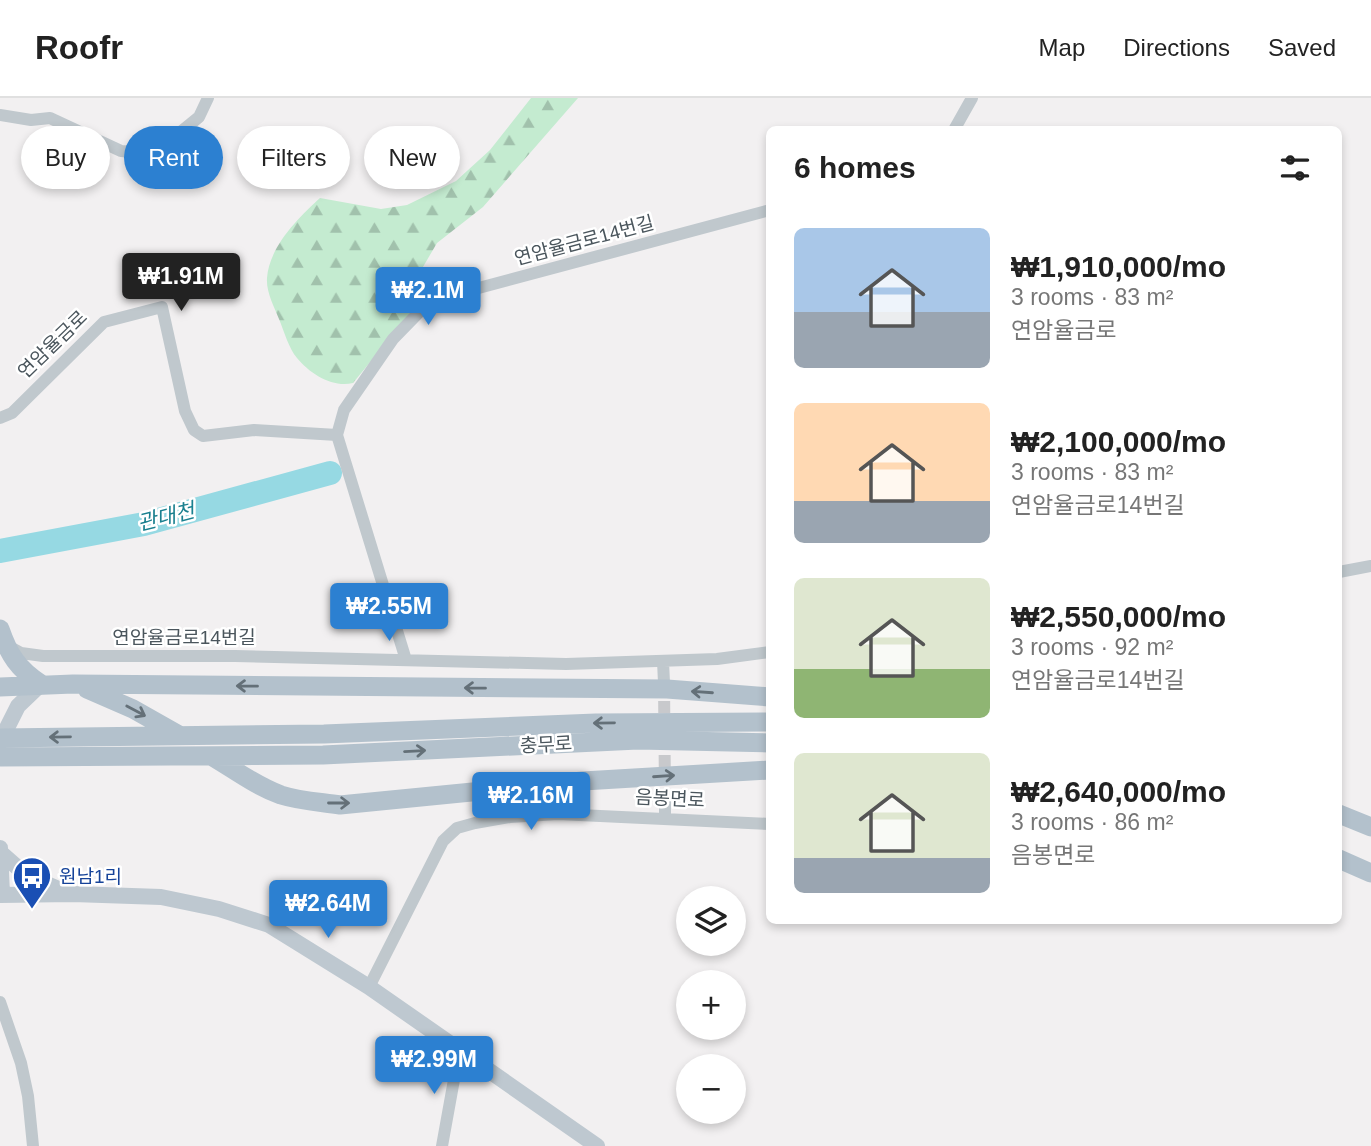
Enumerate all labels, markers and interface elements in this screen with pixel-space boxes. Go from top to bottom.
text: Roofr [35,29,123,66]
text: Map [1039,34,1085,61]
text: Directions [1123,34,1230,61]
text: Saved [1268,34,1336,61]
chip: Buy [21,126,110,189]
chip: Rent [124,126,223,189]
chip: Filters [237,126,350,189]
chip: New [364,126,460,189]
icon: filters [1276,149,1314,187]
text: 6 homes [794,151,916,184]
street label: 연암율금로14번길 [512,212,656,269]
text: ₩1,910,000/mo [1011,250,1226,283]
pin: ₩1.91M [124,254,238,313]
icon: home [850,256,934,340]
text: ₩1.91M [138,263,224,289]
pin: ₩2.1M [379,268,477,327]
text: ₩2.1M [392,277,464,303]
text: 3 rooms · 83 m² [1011,284,1173,310]
street label: 연암율금로 [14,306,91,382]
text: 연암율금로 [1011,317,1117,343]
text: ₩2,100,000/mo [1011,425,1226,458]
icon: home [850,431,934,515]
text: 3 rooms · 83 m² [1011,459,1173,485]
text: 연암율금로14번길 [1011,492,1185,518]
water label: 관대천 [135,498,199,535]
pin: ₩2.55M [332,584,446,643]
text: ₩2.55M [346,593,432,619]
text: ₩2,550,000/mo [1011,600,1226,633]
icon: home [850,606,934,690]
street label: 연암율금로14번길 [112,627,256,648]
text: 3 rooms · 92 m² [1011,634,1173,660]
text: 연암율금로14번길 [1011,667,1185,693]
one-way arrow [236,679,259,692]
one-way arrow [463,681,486,695]
one-way arrow [691,685,714,698]
one-way arrow [125,704,145,718]
one-way arrow [593,716,616,729]
one-way arrow [49,730,72,744]
street label: 충무로 [519,733,573,756]
one-way arrow [403,744,426,757]
one-way arrow [652,770,675,783]
pin: ₩2.16M [474,772,588,832]
text: ₩2,640,000/mo [1011,775,1226,808]
icon: home [850,781,934,865]
text: ₩2.16M [488,782,574,808]
street label: 음봉면로 [635,786,705,811]
one-way arrow [328,796,351,810]
text: 3 rooms · 86 m² [1011,809,1173,835]
text: 음봉면로 [1011,842,1096,868]
bus stop icon: 원남1리 [11,855,53,910]
place label: 원남1리 [59,866,122,887]
pin: ₩2.64M [271,880,385,940]
map controls [676,886,746,1124]
button: layers [676,886,746,956]
text: ₩2.64M [285,890,371,916]
button: + [676,970,746,1040]
pin: ₩2.99M [377,1037,491,1096]
text: ₩2.99M [391,1046,477,1072]
button: − [676,1054,746,1124]

